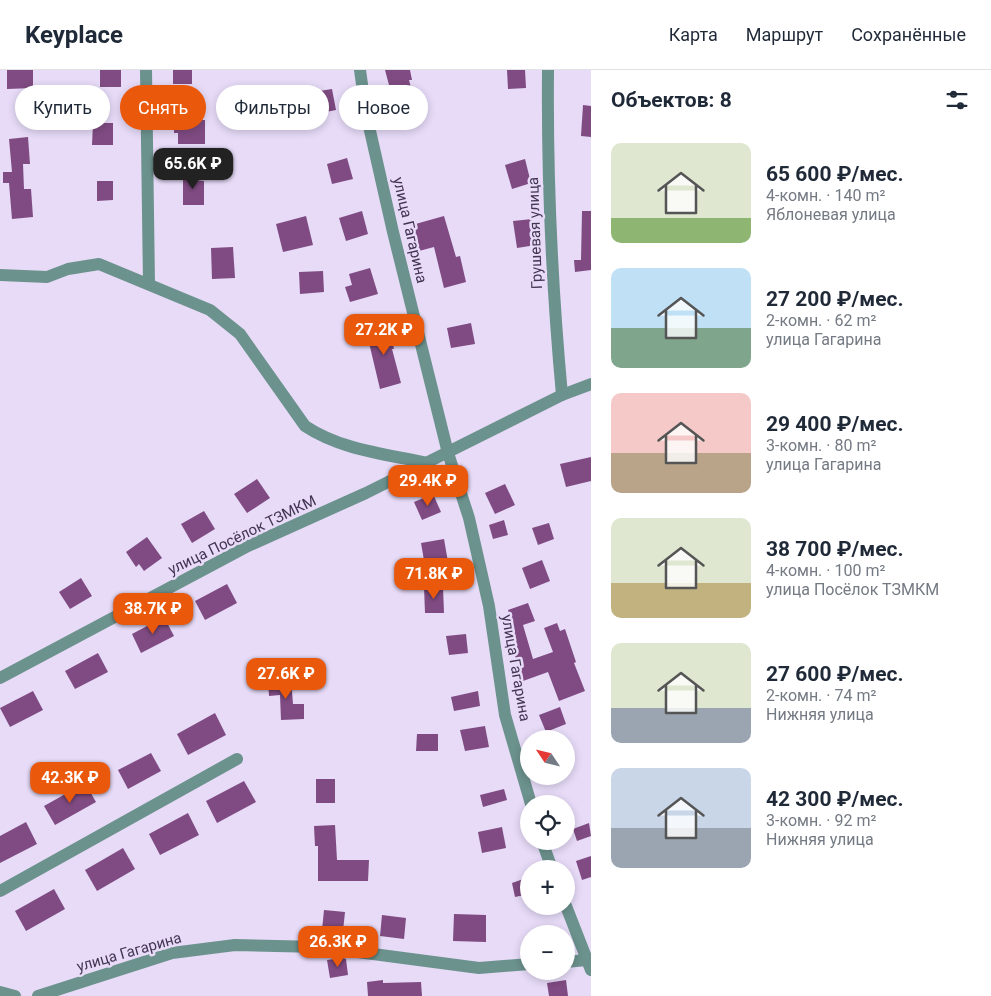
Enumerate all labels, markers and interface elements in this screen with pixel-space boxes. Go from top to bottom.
text: Keyplace [25,21,123,49]
text: Карта [669,24,718,45]
text: Маршрут [746,24,823,45]
text: Сохранённые [851,24,966,45]
chip: Купить [15,85,110,130]
chip: Снять [120,85,206,130]
chip: Фильтры [216,85,329,130]
chip: Новое [339,85,428,130]
icon: filters [943,86,971,114]
text: Объектов: 8 [611,88,732,112]
pin: 65.6K ₽ [147,148,239,190]
text: 65.6K ₽ [164,154,222,173]
text: 65 600 ₽/мес. [766,162,904,186]
icon: home [651,163,711,223]
street label: улица Гагарина [389,175,431,285]
street label: Грушевая улица [524,177,546,289]
text: 4-комн. · 140 m² [766,186,885,205]
text: Яблоневая улица [766,205,896,224]
text: 27 200 ₽/мес. [766,287,904,311]
icon: home [651,288,711,348]
text: 2-комн. · 62 m² [766,311,876,330]
pin: 27.2K ₽ [338,314,430,356]
text: 27.2K ₽ [355,320,413,339]
text: улица Гагарина [766,330,881,349]
text: 29 400 ₽/мес. [766,412,904,436]
icon: home [651,413,711,473]
text: 3-комн. · 80 m² [766,436,876,455]
text: улица Гагарина [766,455,881,474]
pin: 29.4K ₽ [382,464,474,507]
text: 29.4K ₽ [399,471,457,490]
street label: улица Посёлок ТЗМКМ [165,491,319,579]
text: 38 700 ₽/мес. [766,537,904,561]
icon: home [651,538,711,598]
pin: 71.8K ₽ [388,558,480,600]
text: 4-комн. · 100 m² [766,561,885,580]
text: 71.8K ₽ [405,564,463,583]
text: улица Посёлок ТЗМКМ [766,580,939,599]
pin: 38.7K ₽ [107,592,199,635]
text: 38.7K ₽ [124,599,182,618]
street label: улица Гагарина [498,613,534,723]
pin: 27.6K ₽ [240,658,332,700]
text: 27 600 ₽/мес. [766,662,904,686]
icon: home [651,663,711,723]
text: 27.6K ₽ [257,664,315,683]
text: 2-комн. · 74 m² [766,686,876,705]
text: Нижняя улица [766,705,874,724]
north arrow [520,730,575,785]
map controls [520,730,575,980]
pin: 42.3K ₽ [24,762,116,804]
text: 42.3K ₽ [41,768,99,787]
text: 42 300 ₽/мес. [766,787,904,811]
icon: home [651,788,711,848]
button: locate [520,795,575,850]
text: 3-комн. · 92 m² [766,811,876,830]
text: Нижняя улица [766,830,874,849]
button: + [520,860,575,915]
button: − [520,925,575,980]
pin: 26.3K ₽ [292,926,384,968]
street label: улица Гагарина [75,928,183,976]
text: 26.3K ₽ [309,932,367,951]

